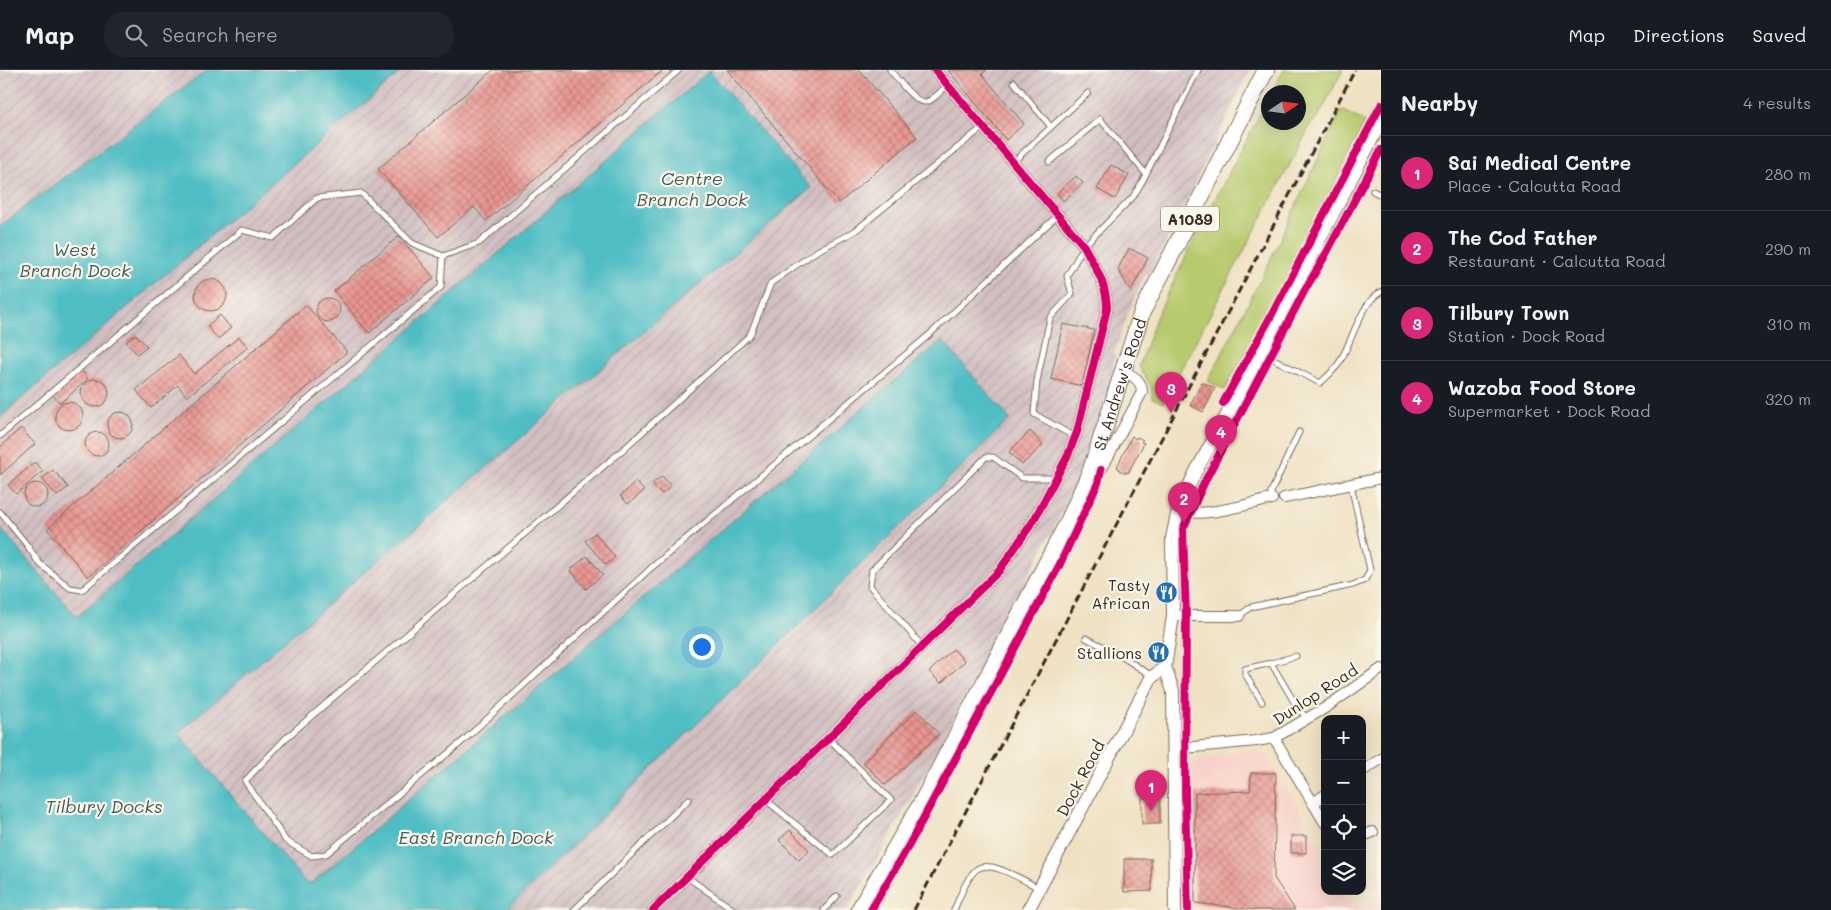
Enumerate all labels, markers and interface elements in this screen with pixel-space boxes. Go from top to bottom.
search box [104,12,454,57]
text: Map [25,19,74,50]
icon: search [122,21,150,49]
text: Search here [162,22,278,47]
text: Map [1568,23,1605,47]
text: Directions [1633,23,1725,47]
text: Saved [1753,23,1806,47]
north arrow [1261,85,1306,130]
text: Nearby [1401,89,1478,116]
text: 4 results [1743,92,1811,113]
text: Sai Medical Centre [1448,150,1631,175]
text: 1 [1413,163,1421,184]
text: 280 m [1765,163,1811,184]
water label: Centre Branch Dock [636,166,748,211]
text: Place · Calcutta Road [1448,175,1621,196]
road number: A1089 [1161,206,1219,232]
text: The Cod Father [1448,225,1597,250]
water label: West Branch Dock [19,237,131,282]
text: 2 [1413,238,1421,259]
text: 290 m [1765,238,1811,259]
text: Restaurant · Calcutta Road [1448,250,1665,271]
text: Tilbury Town [1448,300,1569,325]
text: 3 [1412,313,1422,334]
text: 310 m [1767,313,1811,334]
street label: St Andrew's Road [1088,315,1150,453]
text: Station · Dock Road [1448,325,1605,346]
pin: 3 [1155,372,1187,413]
text: Wazoba Food Store [1448,375,1636,400]
text: 4 [1412,388,1422,409]
text: 320 m [1765,388,1811,409]
text: Supermarket · Dock Road [1448,400,1650,421]
pin: 4 [1205,415,1237,456]
pin: 2 [1168,482,1200,523]
place label: Tasty African [1092,574,1150,613]
restaurant icon: Tasty African [1154,581,1178,605]
your location [689,634,715,660]
restaurant icon: Stallions [1146,640,1170,664]
place label: Stallions [1077,642,1142,663]
street label: Dunlop Road [1269,659,1361,729]
map controls [1321,715,1366,895]
button: + [1321,715,1366,760]
street label: Dock Road [1051,736,1109,820]
button: − [1321,760,1366,805]
pin: 1 [1135,770,1167,811]
water label: Tilbury Docks [45,794,163,818]
button: locate [1321,805,1366,850]
water label: East Branch Dock [398,825,554,849]
button: layers [1321,850,1366,895]

